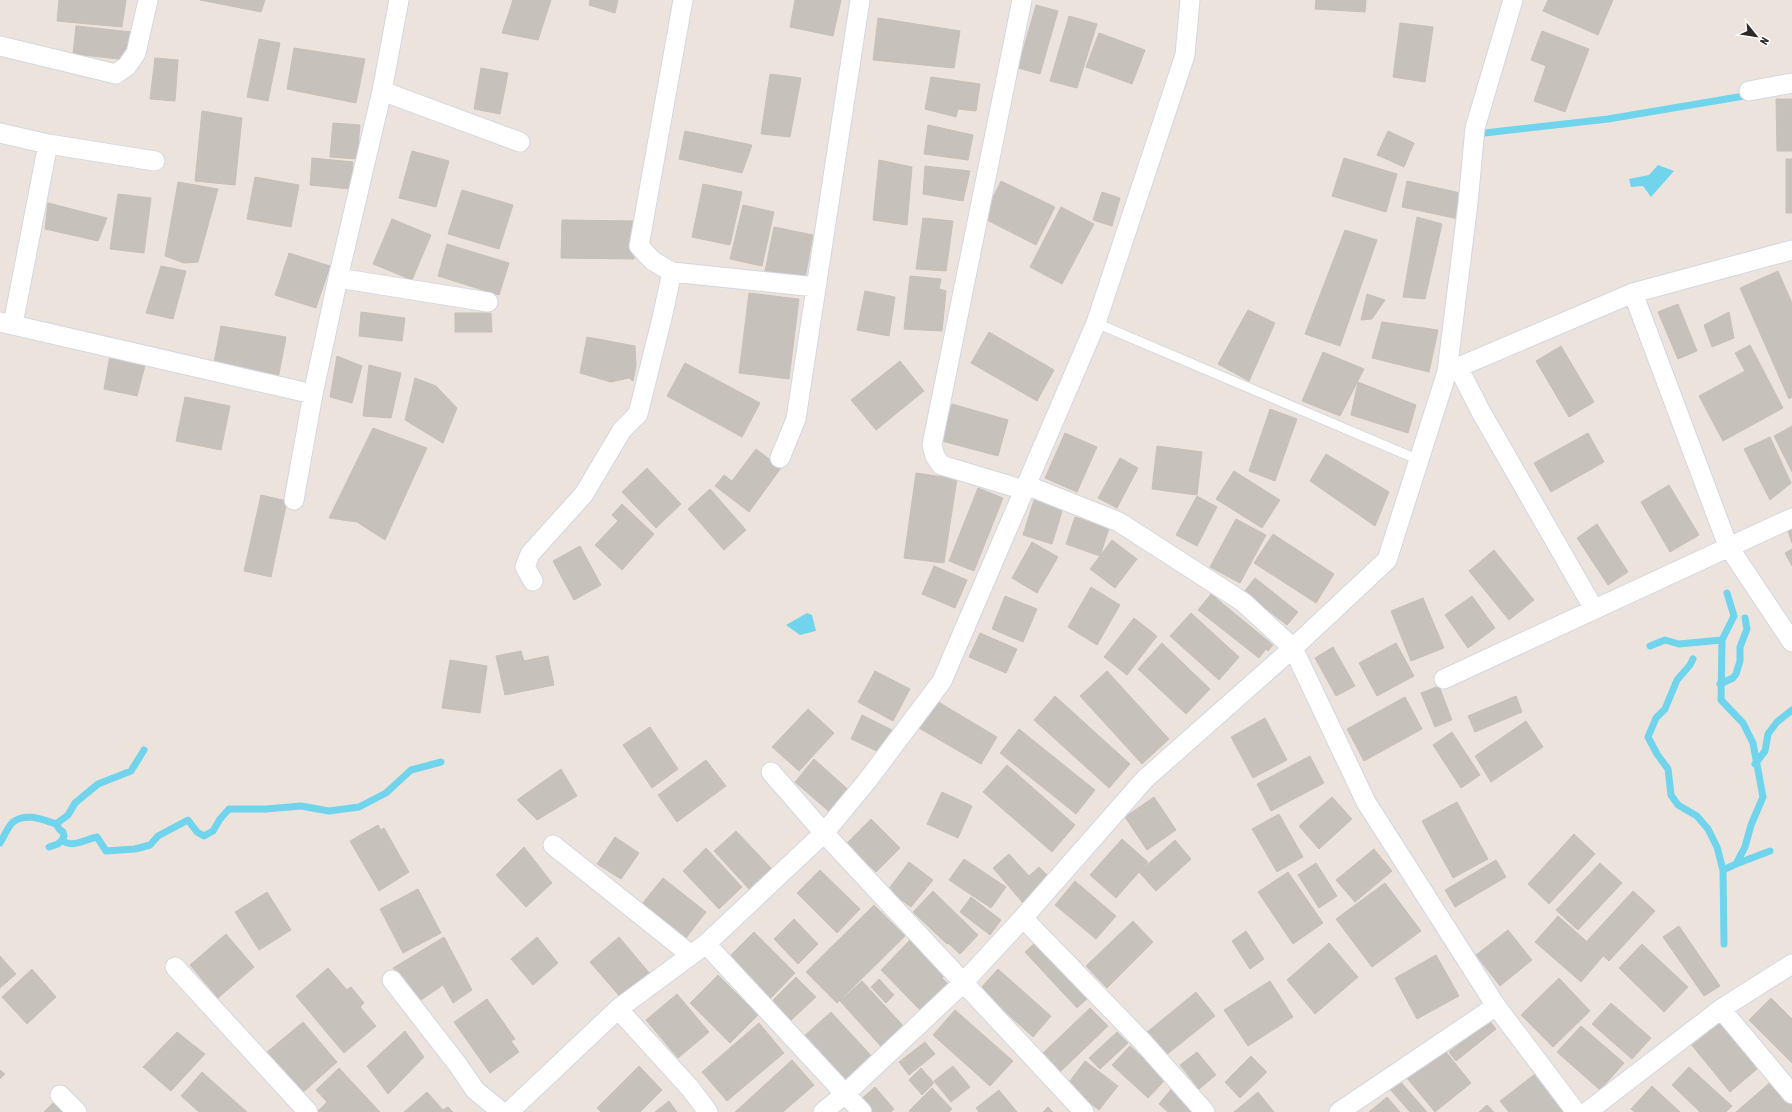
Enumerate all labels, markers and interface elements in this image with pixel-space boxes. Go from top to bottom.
north arrow [1736,16,1776,56]
text: N [1758,35,1771,47]

